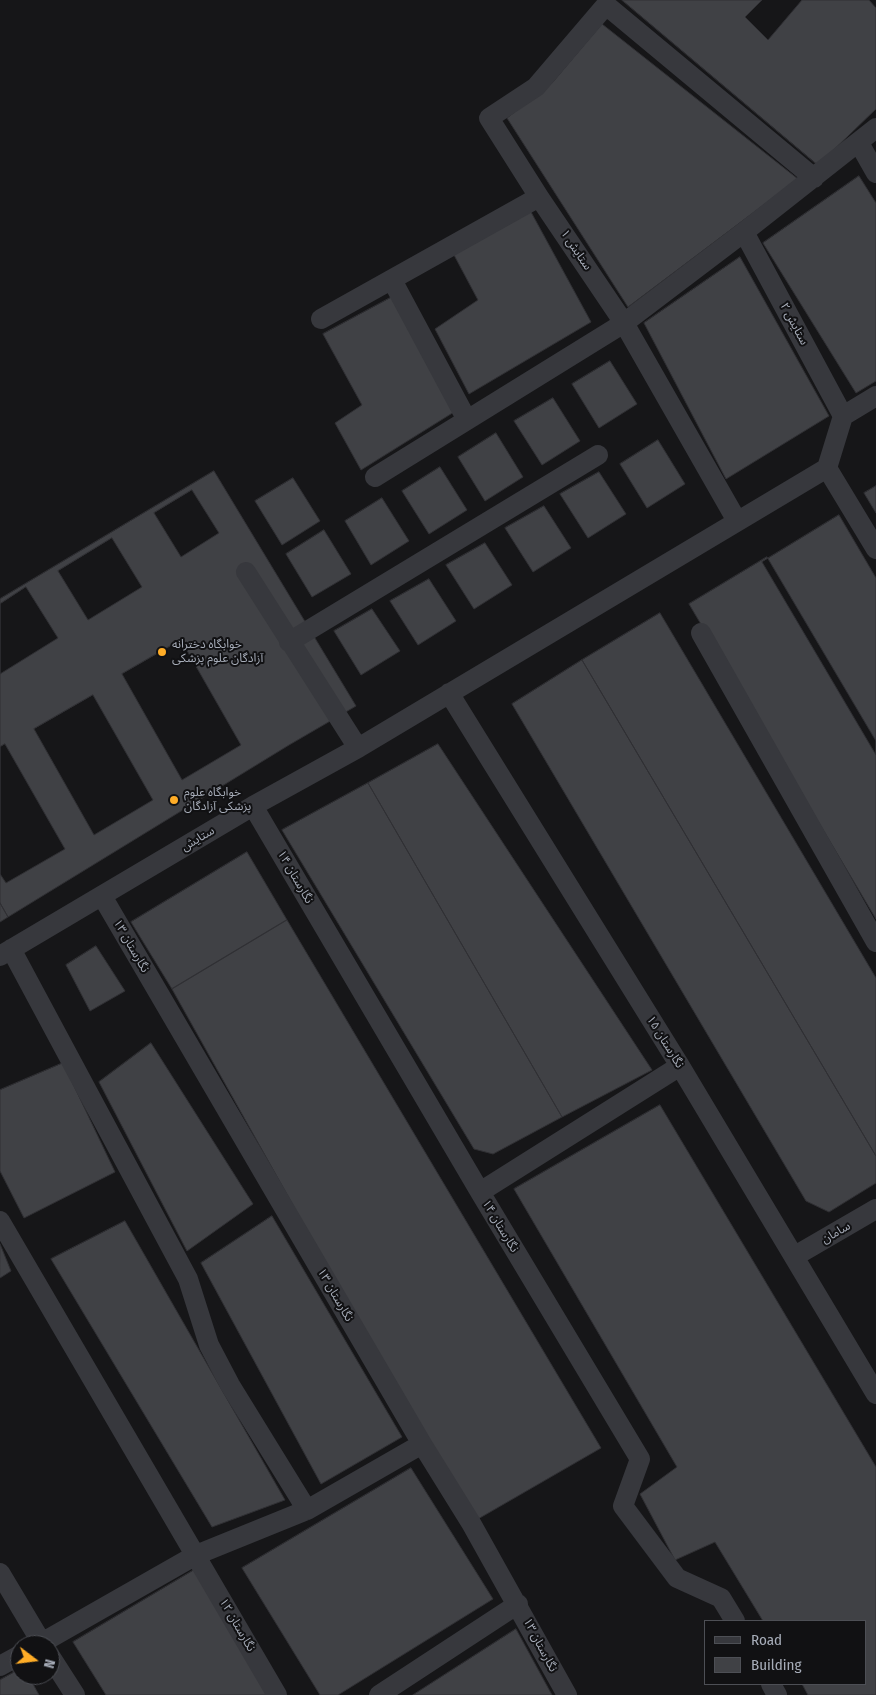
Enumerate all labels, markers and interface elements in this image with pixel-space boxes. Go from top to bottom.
street label: ستایش ۱ [557,227,595,273]
street label: ستایش ۲ [777,300,811,348]
place label: خوابگاه دخترانه آزادگان علوم پزشکی [172,638,263,666]
marker: خوابگاه دخترانه آزادگان علوم پزشکی [156,646,168,658]
place label: خوابگاه علوم پزشکی آزادگان [184,786,251,814]
marker: خوابگاه علوم پزشکی آزادگان [168,794,180,806]
street label: ستایش [179,824,217,854]
street label: نگارستان ۱۴ [274,848,316,906]
street label: نگارستان ۱۳ [110,917,152,975]
street label: نگارستان ۱۵ [643,1013,687,1071]
street label: نگارستان ۱۴ [479,1197,521,1255]
street label: سامان [819,1219,853,1247]
street label: نگارستان ۱۳ [314,1266,356,1324]
street label: نگارستان ۱۲ [216,1596,258,1654]
street label: نگارستان ۱۳ [520,1616,560,1674]
legend [704,1620,866,1685]
text: Road [751,1631,782,1649]
north arrow [10,1635,60,1685]
text: Building [751,1656,802,1674]
text: N [40,1657,58,1670]

